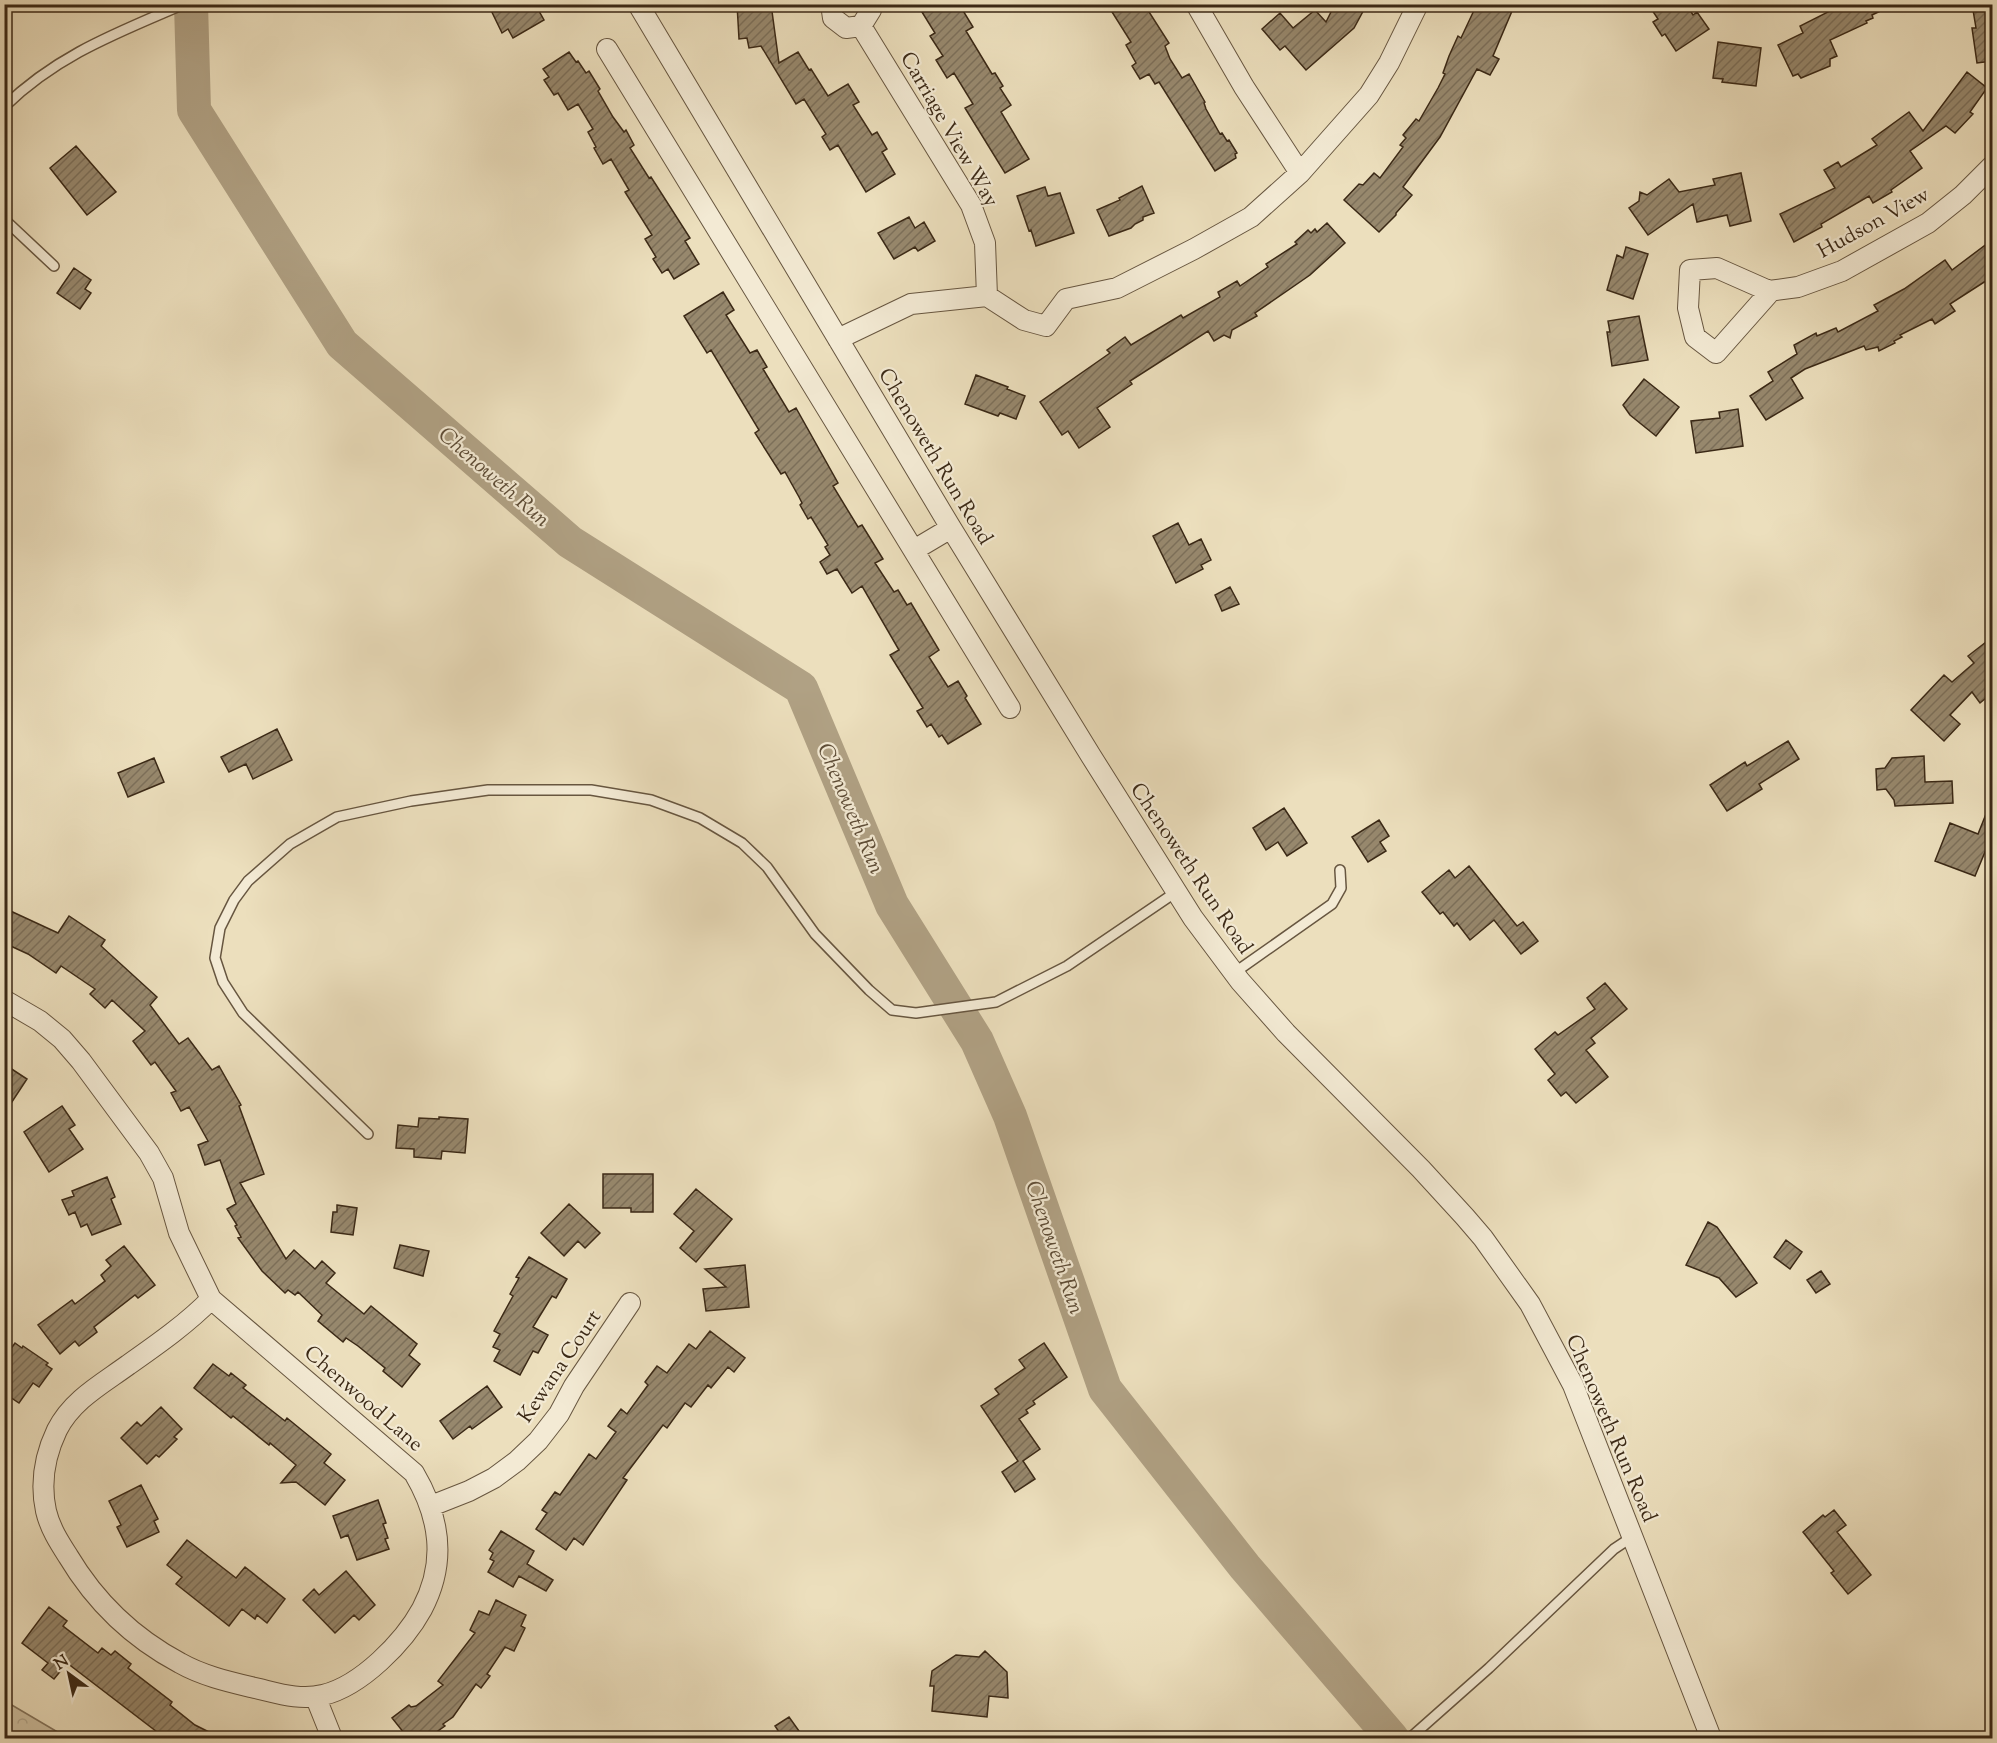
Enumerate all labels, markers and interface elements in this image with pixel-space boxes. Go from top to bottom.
street label: Carriage View Way [892,47,1005,214]
street label: Hudson View [1812,180,1936,267]
street label: Chenoweth Run Road [870,363,999,551]
water label: Chenoweth Run [430,420,556,536]
water label: Chenoweth Run [807,739,891,880]
street label: Chenoweth Run Road [1122,777,1259,961]
water label: Chenoweth Run [1015,1177,1091,1319]
street label: Kewana Court [512,1305,610,1430]
street label: Chenoweth Run Road [1557,1330,1663,1527]
street label: Chenwood Lane [296,1339,429,1460]
north arrow [39,1644,99,1704]
text: N [51,1650,74,1677]

